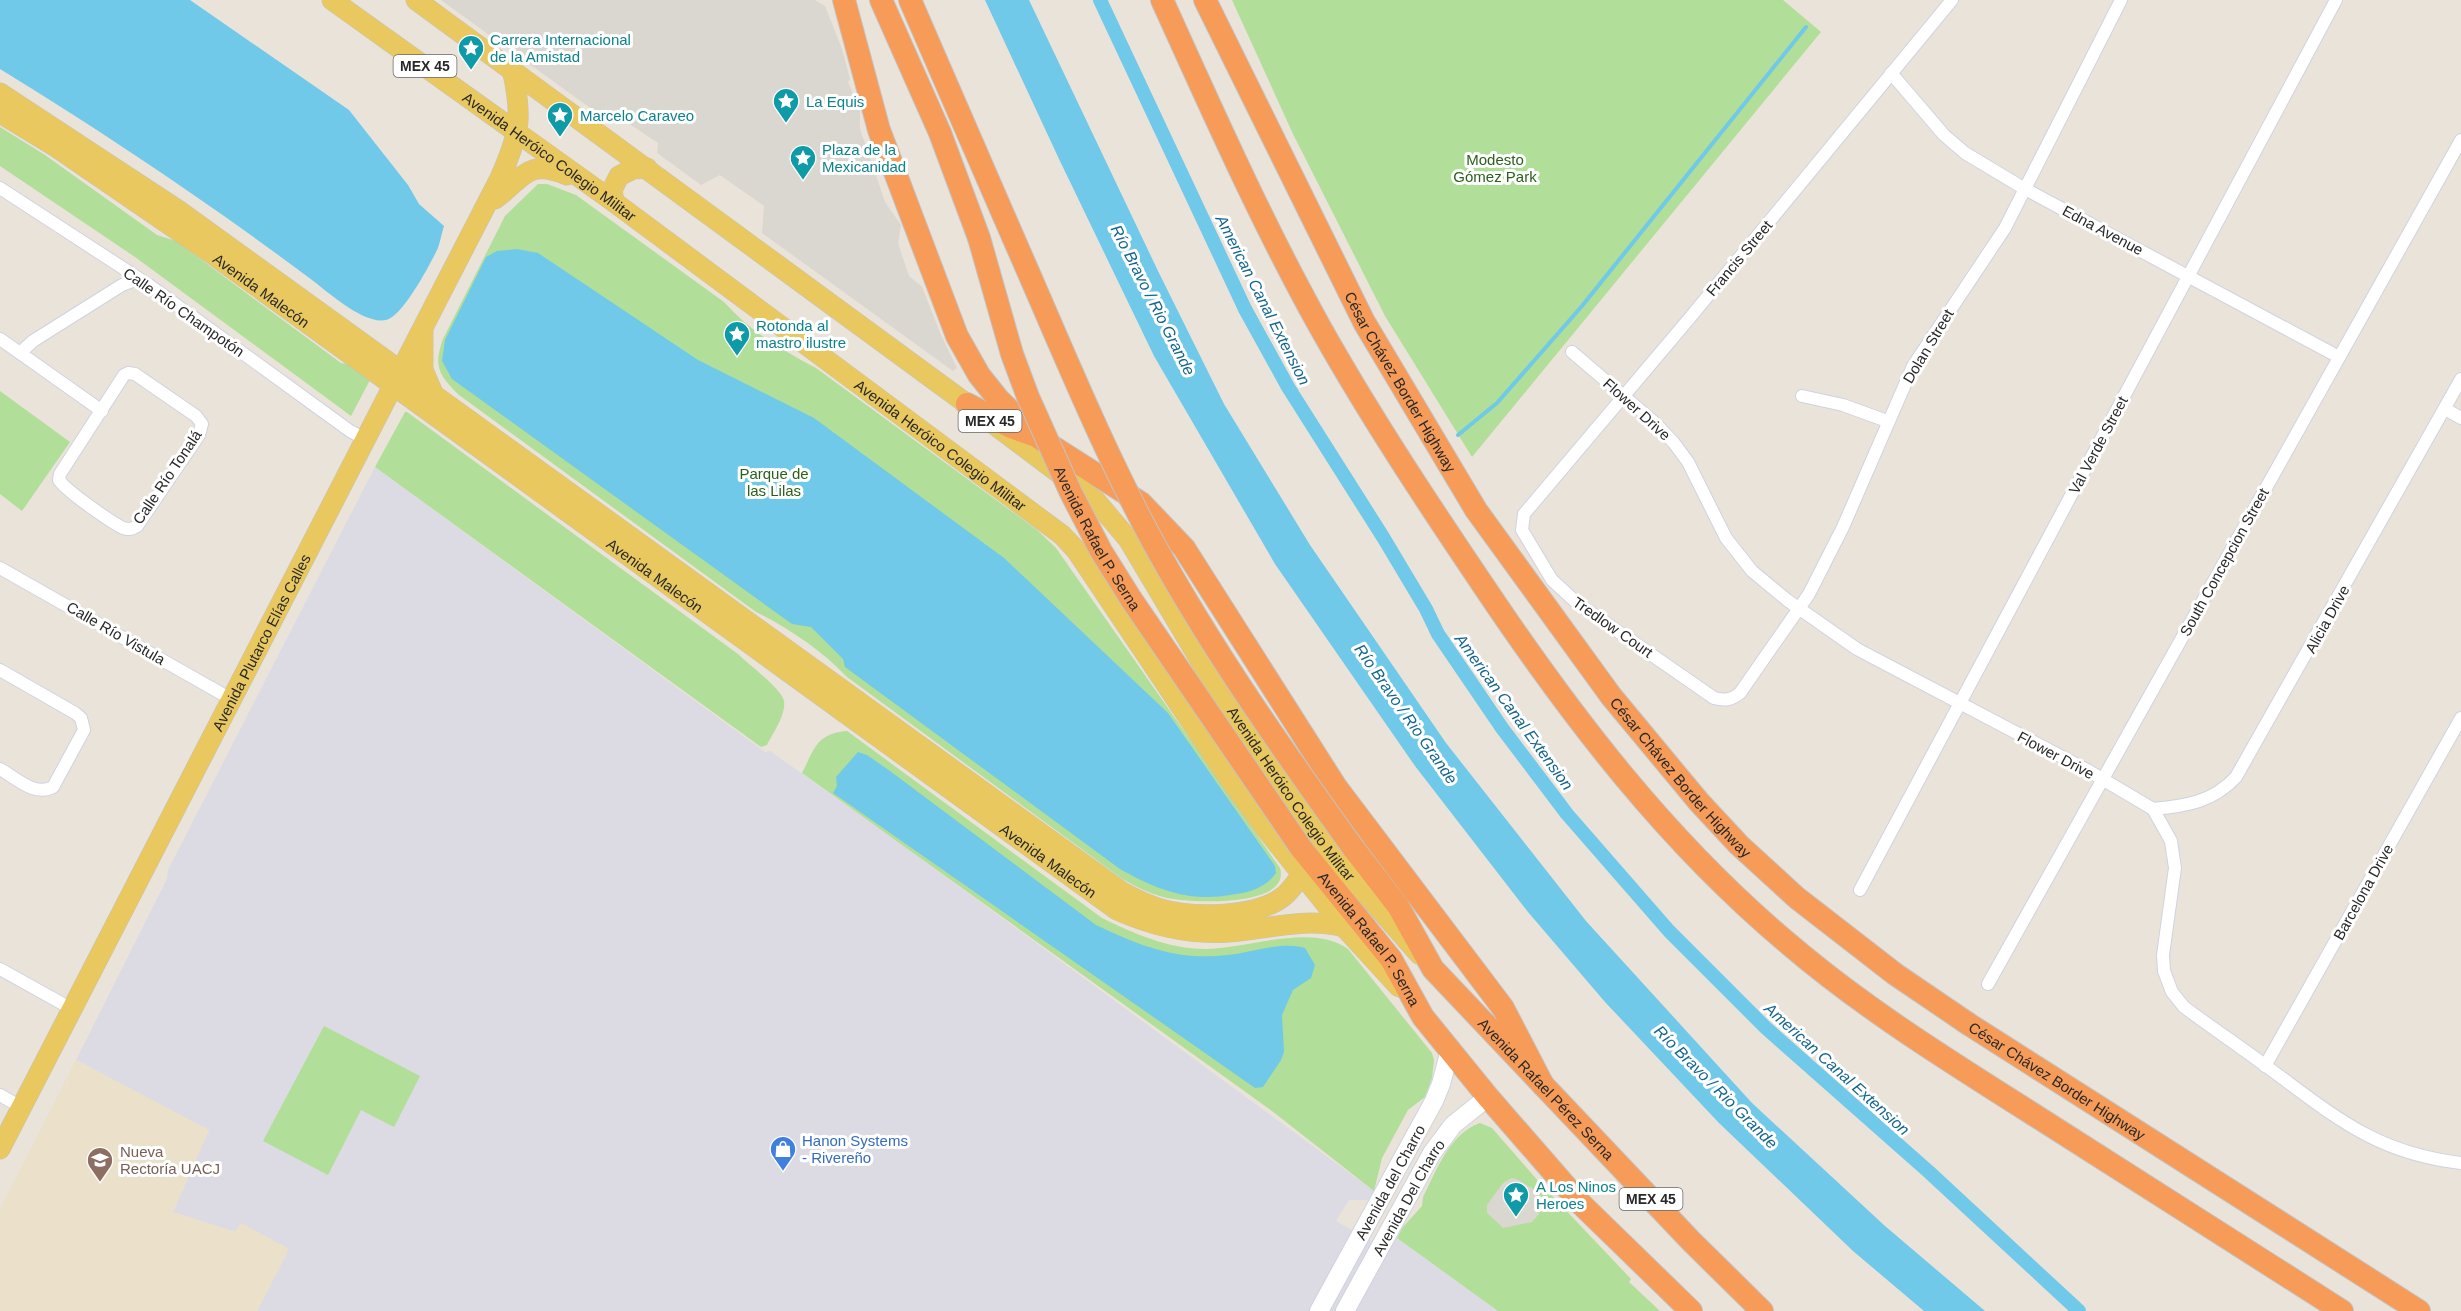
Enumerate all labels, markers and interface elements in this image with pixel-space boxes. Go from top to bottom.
place label: Carrera Internacional de la Amistad [490,31,631,65]
place icon: Carrera Internacional de la Amistad [456,33,486,71]
road number: MEX 45 [394,55,456,77]
place icon: La Equis [771,86,801,124]
street label: Avenida Heróico Colegio Militar [460,88,640,224]
place label: La Equis [806,93,864,110]
place icon: Marcelo Caraveo [545,100,575,138]
place label: Marcelo Caraveo [580,107,694,124]
place label: Plaza de la Mexicanidad [822,141,906,175]
place icon: Plaza de la Mexicanidad [788,143,818,181]
park label: Modesto Gómez Park [1453,151,1537,185]
street label: Edna Avenue [2060,202,2146,258]
water label: American Canal Extension [1212,211,1313,388]
street label: Francis Street [1702,216,1776,299]
water label: Río Bravo / Rio Grande [1108,222,1198,378]
street label: Avenida Malecón [210,249,313,331]
street label: Calle Río Champotón [120,264,248,360]
street label: César Chávez Border Highway [1342,289,1460,475]
street label: Dolan Street [1899,305,1957,386]
place label: Rotonda al mastro ilustre [756,317,846,351]
place icon: Rotonda al mastro ilustre [722,319,752,357]
street label: Flower Drive [1600,375,1674,443]
street label: Avenida Heróico Colegio Militar [852,376,1030,514]
street label: Val Verde Street [2065,393,2131,497]
road number: MEX 45 [958,410,1022,432]
street label: Calle Río Tonalá [129,426,205,527]
street label: Avenida Rafael P. Serna [1051,463,1145,614]
park label: Parque de las Lilas [739,465,809,499]
street label: South Concepcion Street [2176,484,2272,639]
street label: Avenida Malecón [604,535,707,616]
street label: Avenida Plutarco Elías Calles [208,551,314,734]
street label: Alicia Drive [2301,582,2353,656]
street label: Tredlow Court [1570,593,1657,661]
street label: Calle Río Vistula [64,598,169,668]
water label: American Canal Extension [1451,630,1576,793]
water label: Río Bravo / Rio Grande [1351,641,1461,787]
street label: César Chávez Border Highway [1607,694,1755,861]
street label: Avenida Heróico Colegio Militar [1224,703,1359,884]
street label: Flower Drive [2015,728,2097,782]
street label: Avenida Malecón [997,820,1100,901]
street label: Barcelona Drive [2330,841,2396,943]
street label: Avenida Rafael P. Serna [1315,868,1424,1009]
water label: American Canal Extension [1761,999,1913,1138]
street label: Avenida Rafael Pérez Serna [1475,1014,1618,1164]
street label: César Chávez Border Highway [1966,1018,2149,1143]
water label: Río Bravo / Rio Grande [1651,1022,1781,1152]
street label: Avenida del Charro [1351,1122,1428,1242]
place label: Hanon Systems - Rivereño [802,1132,908,1166]
shop icon: Hanon Systems - Rivereño [768,1134,798,1172]
street label: Avenida Del Charro [1369,1136,1448,1258]
place label: Nueva Rectoría UACJ [120,1143,220,1177]
school or university icon: Nueva Rectoría UACJ [85,1145,115,1183]
place label: A Los Ninos Heroes [1536,1178,1616,1212]
place icon: A Los Ninos Heroes [1501,1180,1531,1218]
road number: MEX 45 [1620,1188,1682,1210]

